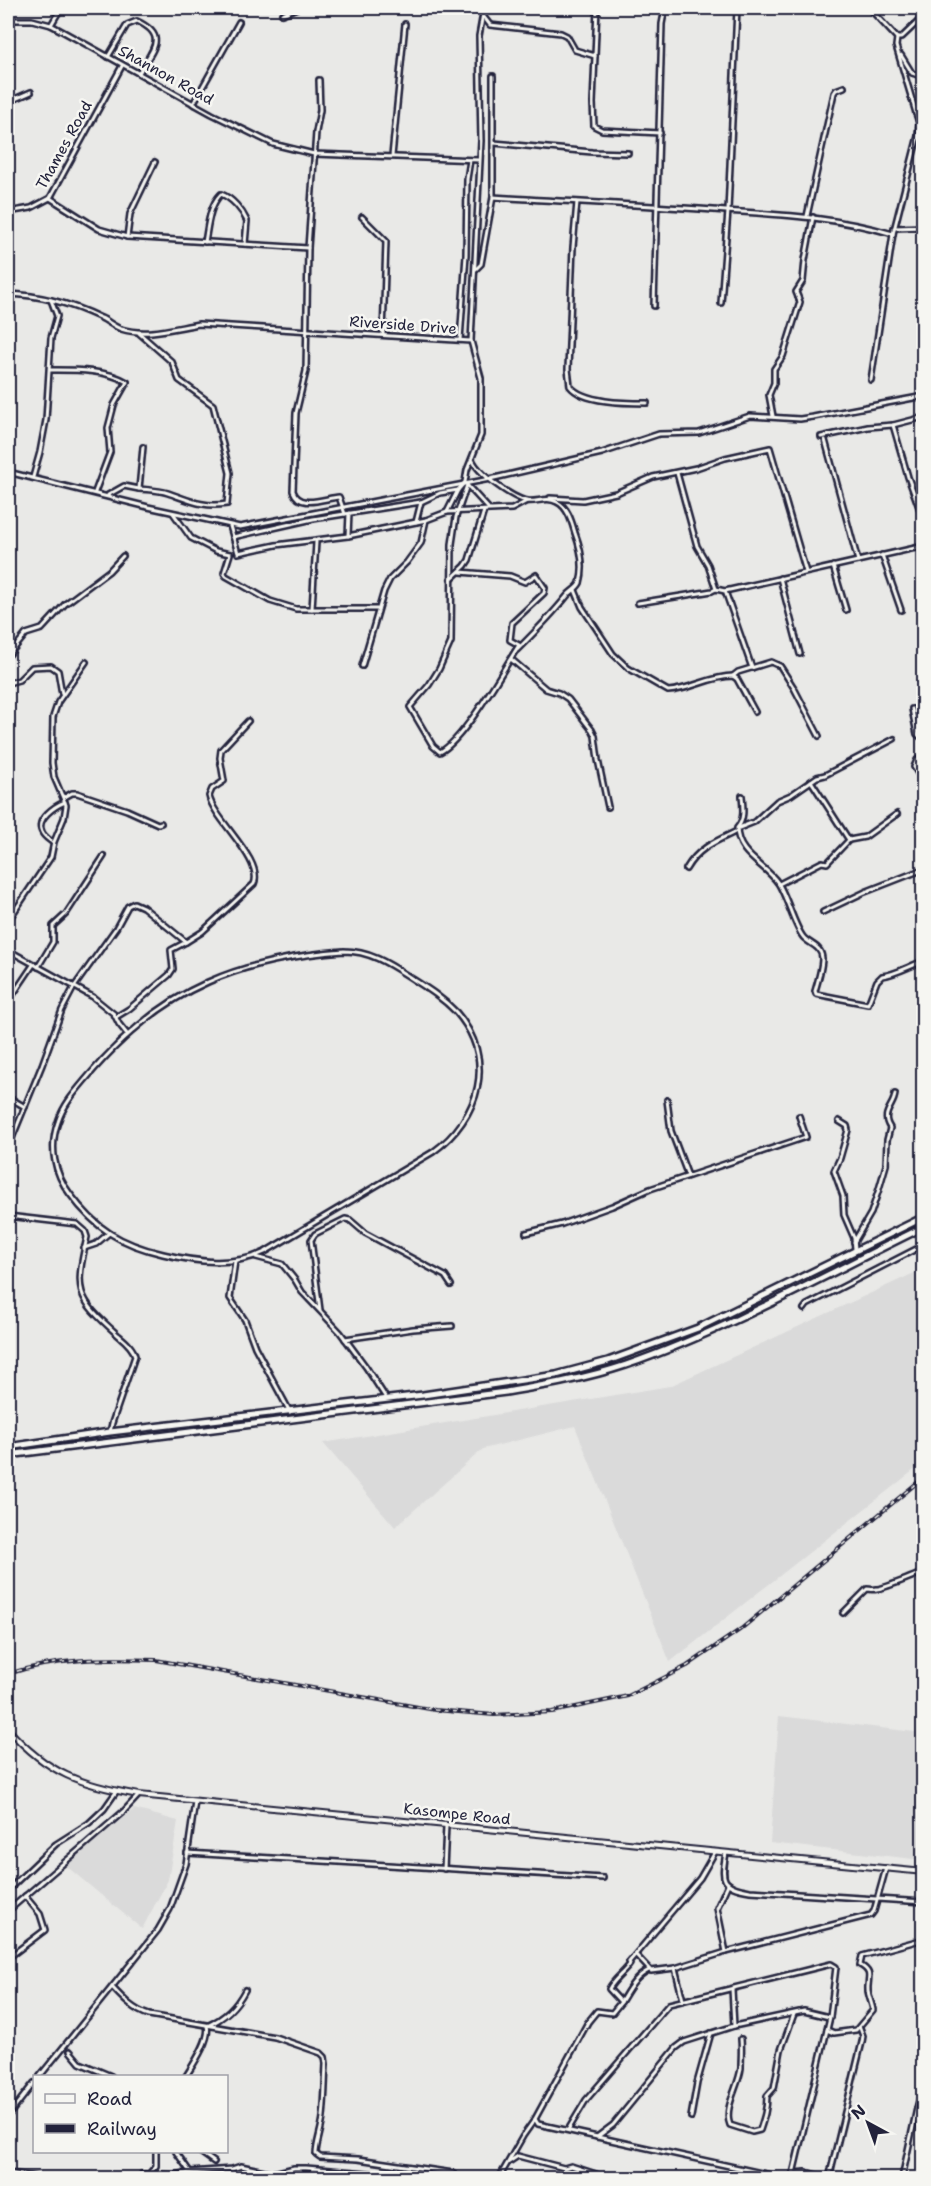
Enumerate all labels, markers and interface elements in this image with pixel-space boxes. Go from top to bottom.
street label: Shannon Road [115,41,218,110]
street label: Thames Road [31,97,97,193]
street label: Riverside Drive [349,311,457,339]
street label: Kasompe Road [402,1798,512,1830]
legend [33,2075,228,2153]
text: Road [87,2087,132,2111]
north arrow [838,2093,898,2153]
text: N [847,2100,870,2124]
text: Railway [87,2117,157,2141]

